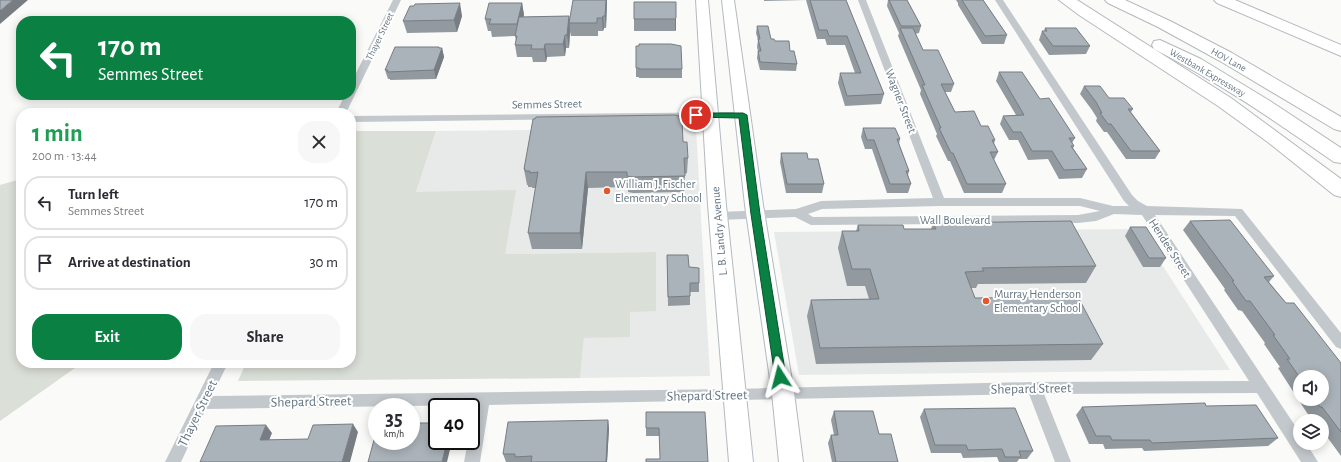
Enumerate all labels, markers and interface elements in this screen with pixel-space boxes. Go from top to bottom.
street label: Thayer Street [364,10,396,62]
icon: left [32,32,84,84]
text: 170 m [98,33,162,61]
street label: HOV Lane [1209,46,1248,74]
street label: Westbank Expressway [1168,47,1248,99]
text: Semmes Street [98,66,203,84]
street label: Wagner Street [883,67,919,135]
street label: Semmes Street [512,97,582,111]
pin [679,98,713,132]
icon: arrive [685,104,707,126]
button: close [298,121,340,163]
text: 1 min [32,122,83,146]
text: 200 m · 13:44 [32,150,97,163]
place label: William J. Fischer Elementary School [615,178,702,205]
marker: William J. Fischer Elementary School [602,186,612,196]
street label: L. B. Landry Avenue [709,186,730,276]
text: Turn left [68,187,119,202]
icon: left [34,192,56,214]
text: 170 m [304,195,338,210]
text: Semmes Street [68,205,144,218]
street label: Wall Boulevard [920,214,990,226]
street label: Hendee Street [1147,217,1193,280]
icon: arrive [34,252,56,274]
text: Arrive at destination [68,255,191,270]
text: 30 m [309,255,338,270]
place label: Murray Henderson Elementary School [994,288,1081,315]
marker: Murray Henderson Elementary School [981,296,991,306]
button: Exit [32,314,182,360]
button: Share [190,314,340,360]
position arrow [759,356,801,398]
map controls [1293,370,1329,450]
button: sound [1293,370,1329,406]
street label: Thayer Street [176,377,220,449]
street label: Shepard Street [991,381,1072,397]
street label: Shepard Street [667,388,748,404]
street label: Shepard Street [271,394,352,410]
speed limit sign: 40 [428,398,480,450]
text: 35 [385,409,403,429]
button: layers [1293,414,1329,450]
text: km/h [384,429,404,439]

